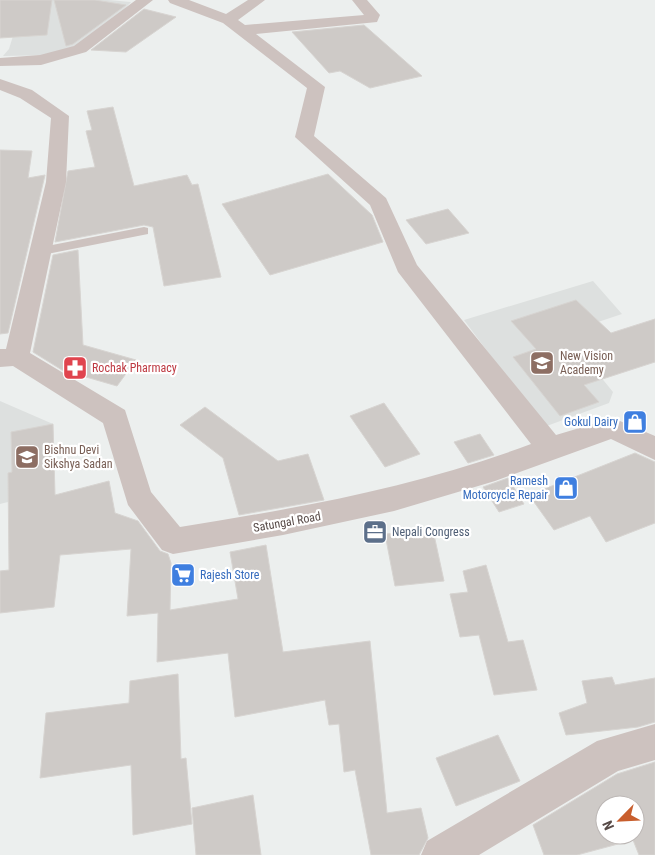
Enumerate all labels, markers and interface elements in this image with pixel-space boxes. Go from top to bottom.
place label: New Vision Academy [560,349,613,377]
school or university icon: New Vision Academy [529,350,555,376]
pharmacy icon: Rochak Pharmacy [62,355,88,381]
place label: Rochak Pharmacy [92,361,177,375]
shop icon: Gokul Dairy [622,409,648,435]
place label: Gokul Dairy [564,415,618,429]
place label: Bishnu Devi Sikshya Sadan [44,443,113,471]
school or university icon: Bishnu Devi Sikshya Sadan [14,444,40,470]
place label: Ramesh Motorcycle Repair [463,474,548,502]
shop icon: Ramesh Motorcycle Repair [553,475,579,501]
street label: Satungal Road [252,509,322,535]
office icon: Nepali Congress [362,519,388,545]
place label: Nepali Congress [392,525,470,539]
supermarket icon: Rajesh Store [170,562,196,588]
place label: Rajesh Store [200,568,260,582]
north arrow [595,795,645,845]
text: N [599,818,617,832]

